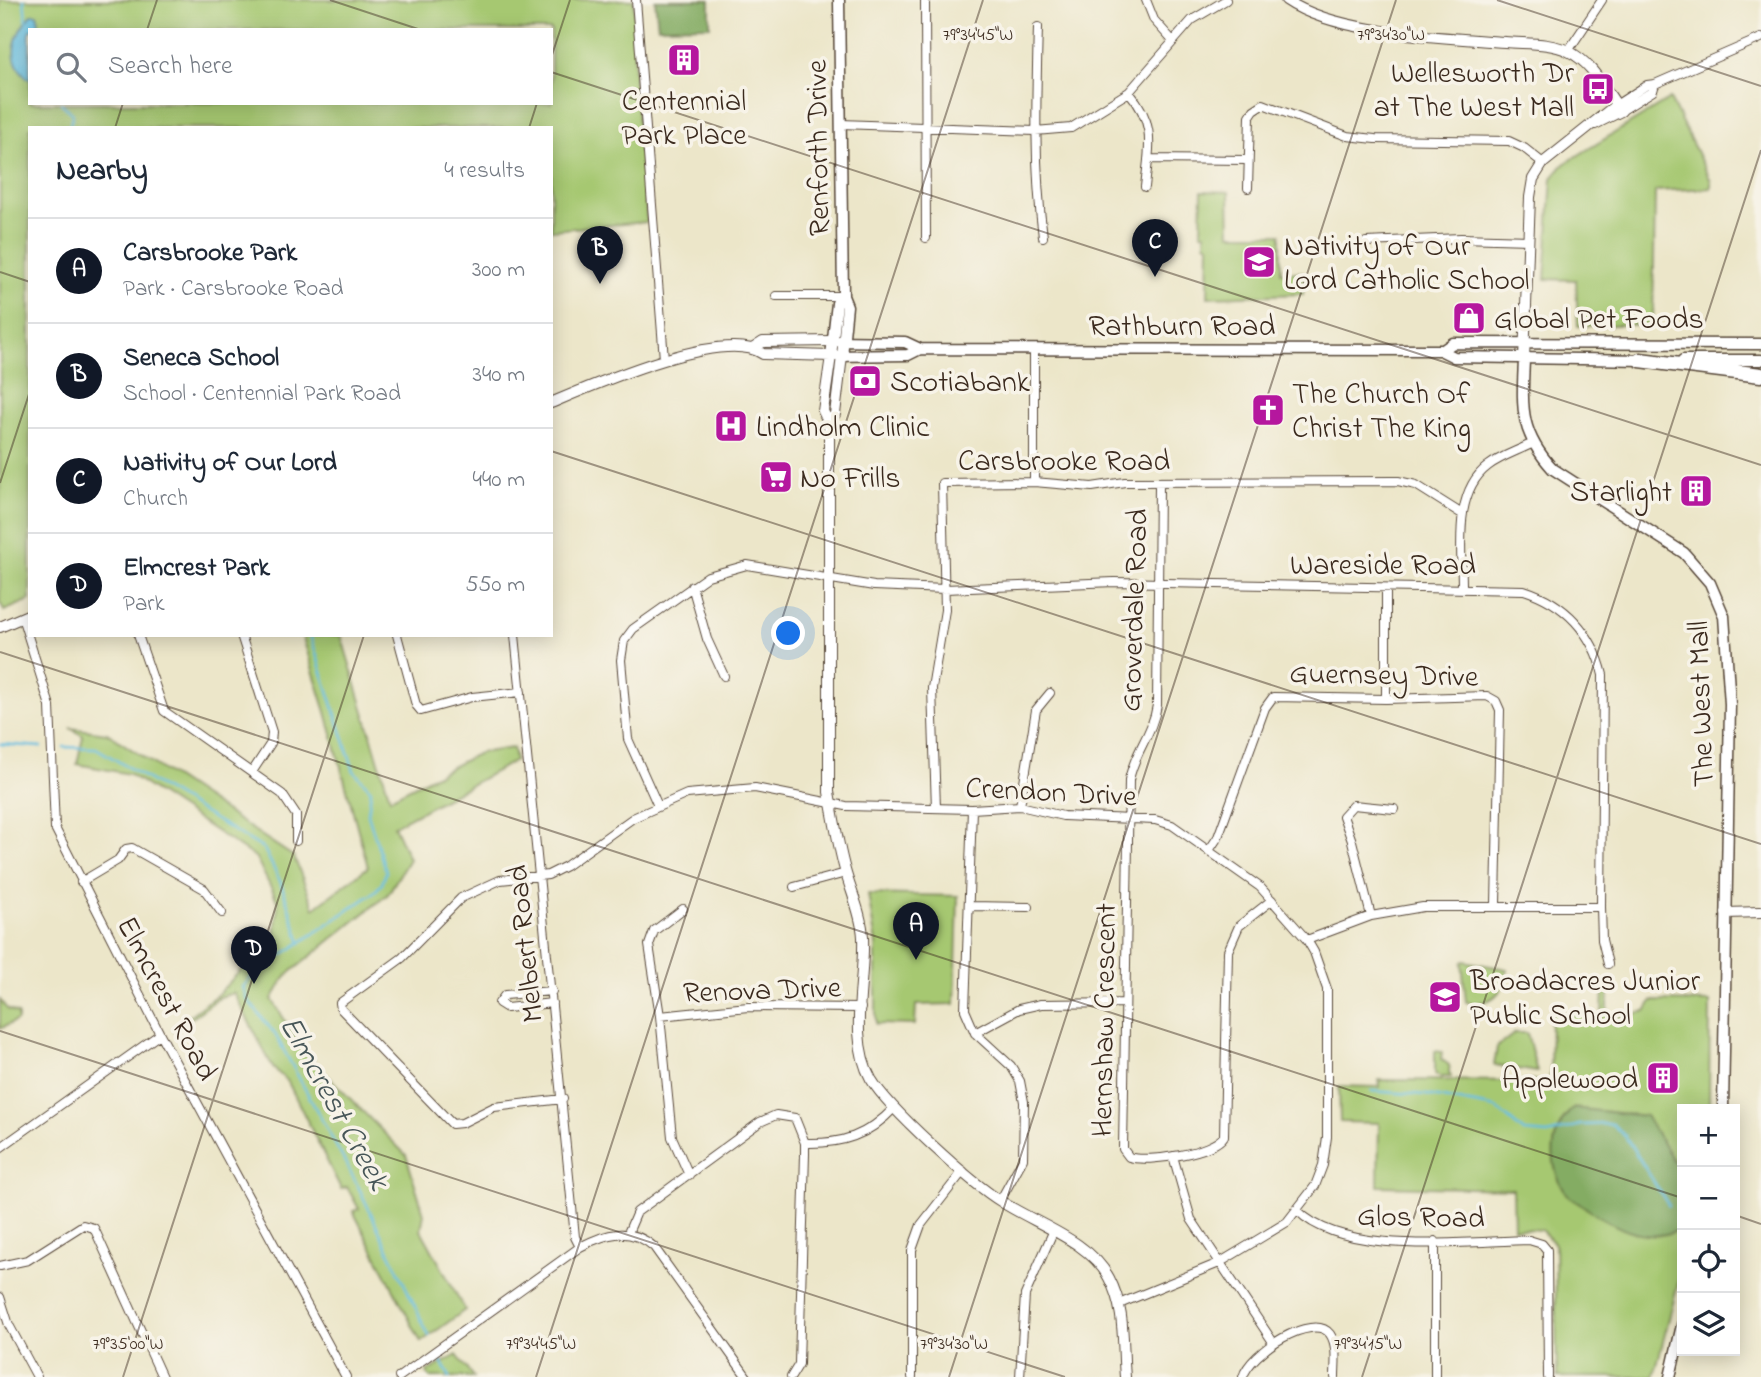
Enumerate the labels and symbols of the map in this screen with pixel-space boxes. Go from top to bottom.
text: 79°34'45"W [943,23,1013,49]
text: 79°34'30"W [1357,23,1425,49]
building icon: Centennial Park Place [665,41,703,79]
place label: Wellesworth Dr at The West Mall [1374,53,1575,131]
street label: Renforth Drive [796,59,844,236]
bus stop icon: Wellesworth Dr at The West Mall [1579,70,1617,108]
place label: Centennial Park Place [621,81,747,159]
pin: C [1132,219,1178,277]
pin: B [577,226,623,284]
place label: Nativity of Our Lord Catholic School [1284,226,1530,304]
school or university icon: Nativity of Our Lord Catholic School [1240,243,1278,281]
shop icon: Global Pet Foods [1450,299,1488,337]
place label: Global Pet Foods [1494,299,1704,343]
street label: Rathburn Road [1089,306,1276,350]
bank icon: Scotiabank [846,362,884,400]
place label: Scotiabank [890,362,1031,406]
place label: The Church Of Christ The King [1292,374,1471,452]
church icon: The Church Of Christ The King [1249,391,1287,429]
hospital icon: Lindholm Clinic [712,407,750,445]
place label: Lindholm Clinic [756,407,930,451]
street label: Carsbrooke Road [958,441,1170,485]
supermarket icon: No Frills [757,458,795,496]
place label: No Frills [800,458,900,502]
place label: Starlight [1570,472,1672,516]
building icon: Starlight [1677,472,1715,510]
street label: Groverdale Road [1110,508,1162,712]
street label: Wareside Road [1290,545,1476,589]
your location [771,616,805,650]
street label: The West Mall [1678,620,1728,788]
street label: Guernsey Drive [1289,653,1479,701]
street label: Crendon Drive [964,768,1138,820]
street label: Melbert Road [497,863,557,1025]
pin: A [893,902,939,960]
street label: Hernshaw Crescent [1082,903,1130,1137]
street label: Elmcrest Road [104,909,227,1090]
pin: D [231,926,277,984]
place label: Broadacres Junior Public School [1469,961,1701,1039]
street label: Renova Drive [682,967,843,1017]
school or university icon: Broadacres Junior Public School [1426,978,1464,1016]
water label: Elmcrest Creek [266,1008,401,1201]
place label: Applewood [1502,1059,1638,1103]
building icon: Applewood [1644,1059,1682,1097]
street label: Glos Road [1357,1196,1485,1242]
text: 79°35'00"W [93,1332,164,1358]
text: 79°34'45"W [506,1332,576,1358]
text: 79°34'30"W [920,1332,988,1358]
text: 79°34'15"W [1334,1332,1402,1358]

